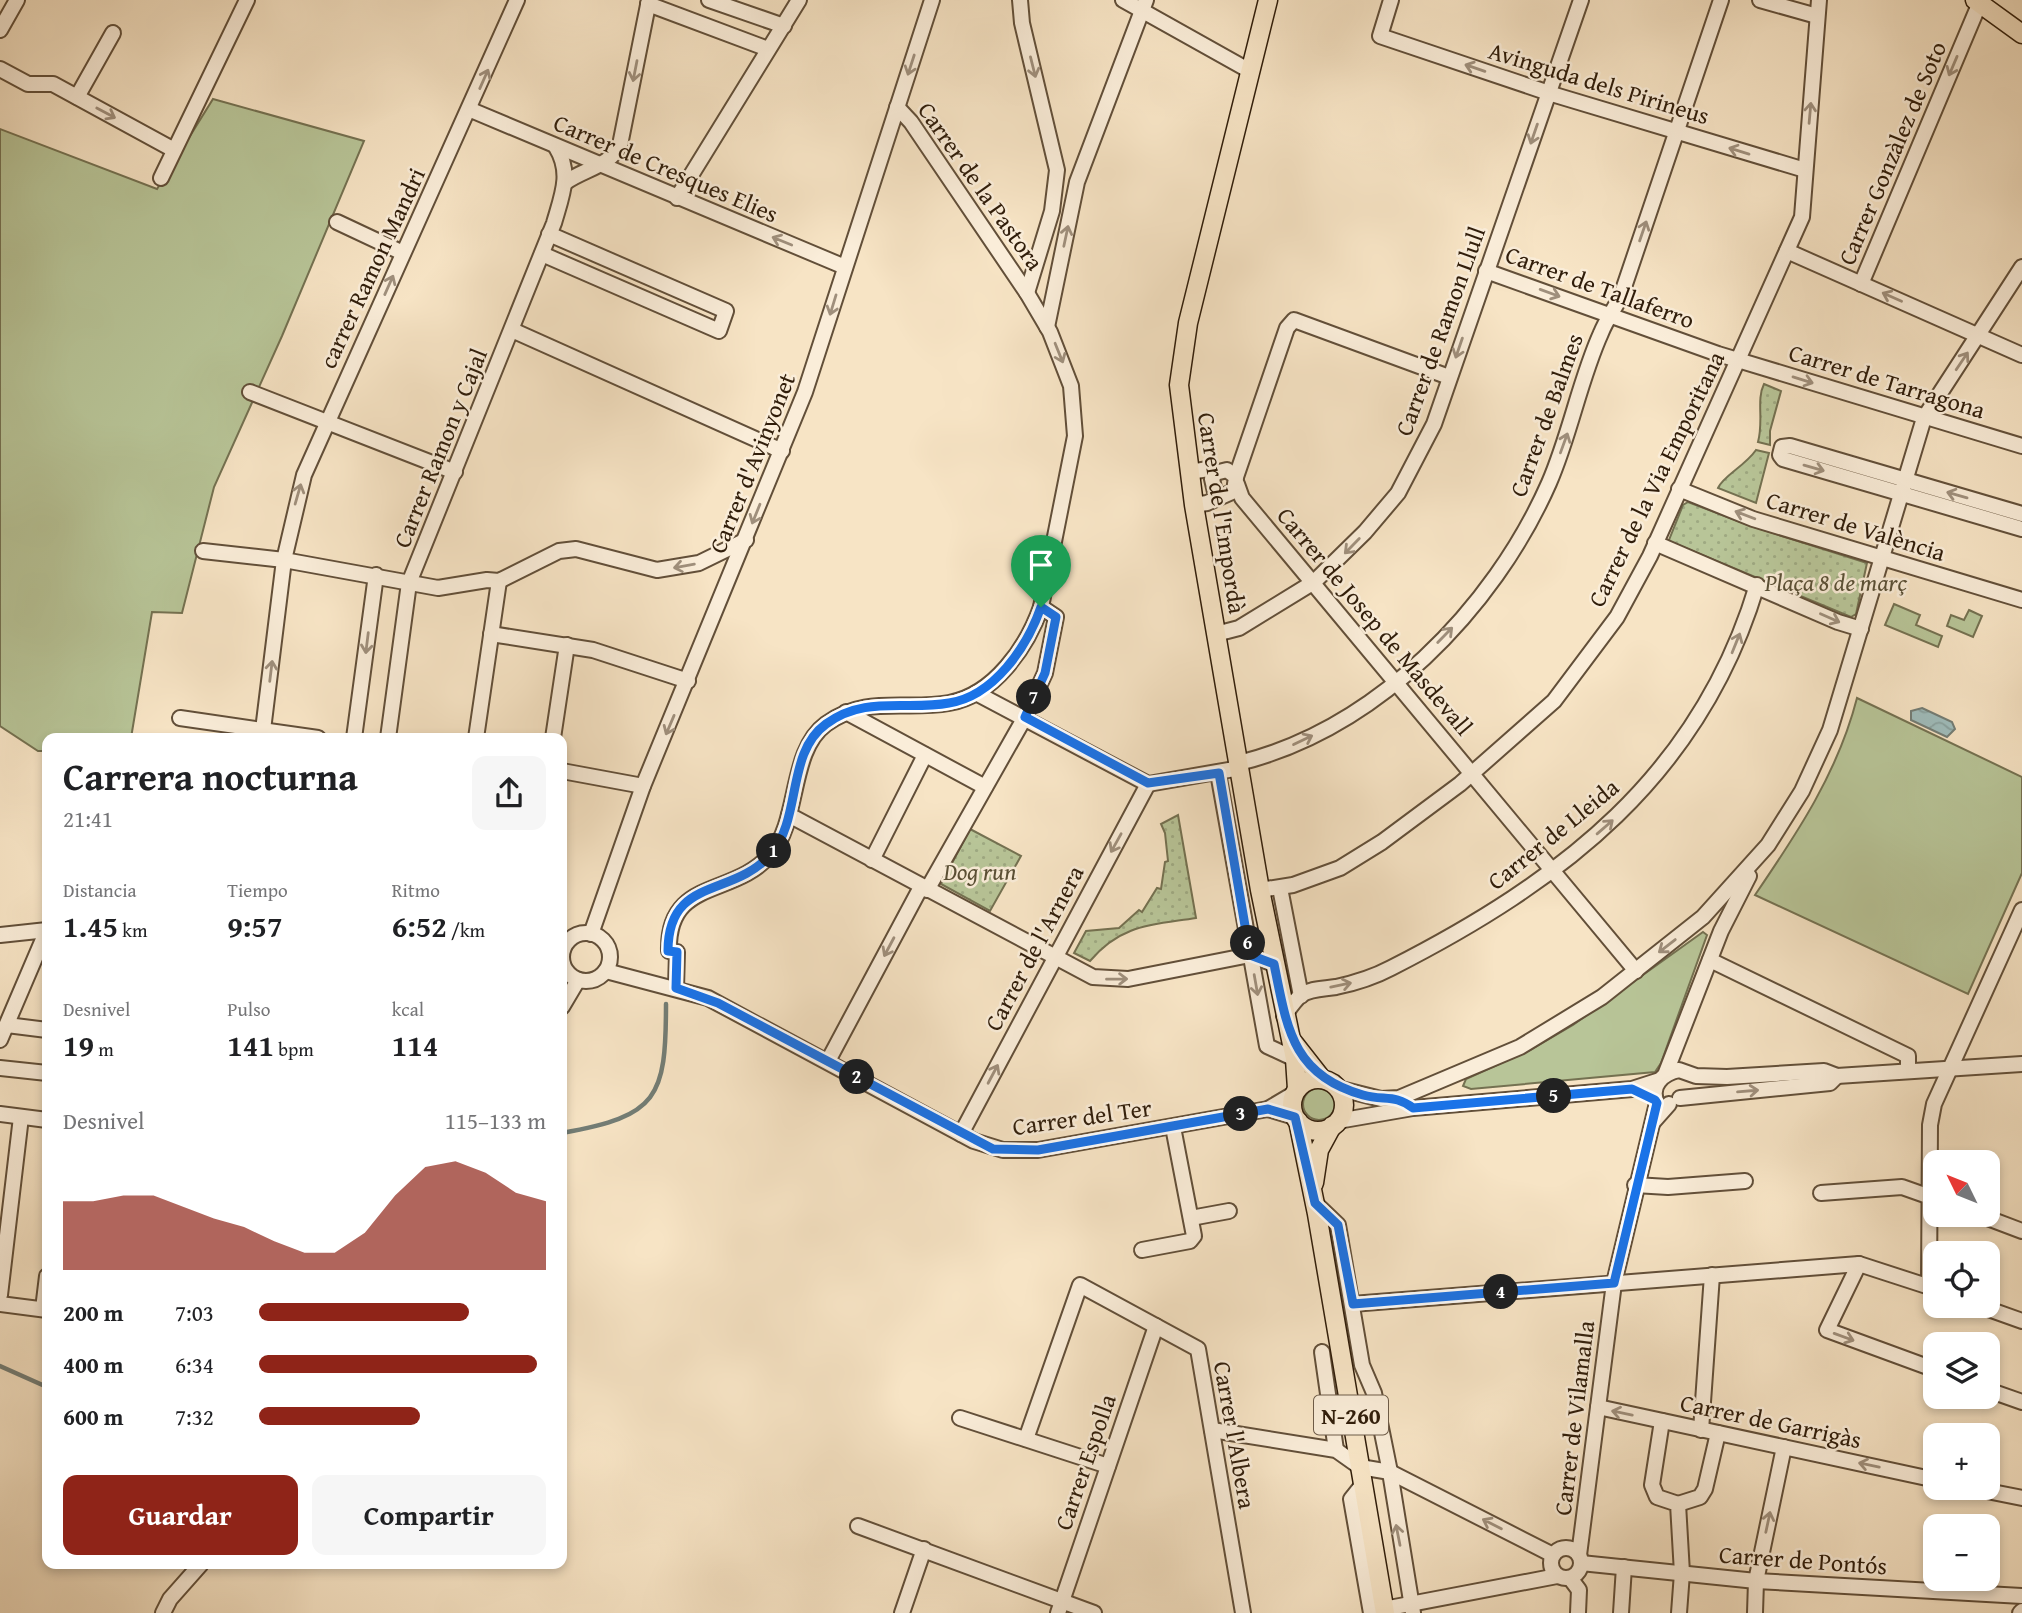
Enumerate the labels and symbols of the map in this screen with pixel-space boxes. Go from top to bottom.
street label: Avinguda dels Pirineus [1484,33,1714,133]
street label: Carrer Gonzàlez de Soto [1829,36,1955,270]
one-way arrow [903,53,916,75]
one-way arrow [1027,55,1040,78]
one-way arrow [1946,55,1959,76]
one-way arrow [627,59,641,82]
one-way arrow [1465,61,1487,73]
one-way arrow [478,69,492,90]
street label: Carrer de la Pastora [910,95,1053,278]
one-way arrow [1804,102,1817,124]
street label: Carrer de Cresques Elies [548,105,784,231]
one-way arrow [95,107,116,120]
one-way arrow [1527,122,1539,144]
one-way arrow [1729,143,1751,156]
street label: carrer Ramon Mandri [310,162,434,374]
one-way arrow [1637,220,1650,242]
street label: Carrer de Ramon Llull [1386,221,1494,440]
one-way arrow [1059,225,1073,248]
one-way arrow [771,233,793,246]
street label: Carrer de Tallaferro [1501,237,1699,337]
one-way arrow [383,275,396,296]
one-way arrow [1539,288,1561,301]
one-way arrow [1882,290,1904,303]
one-way arrow [826,293,838,315]
street label: Carrer de Balmes [1500,328,1592,502]
street label: Carrer de Tarragona [1785,335,1990,428]
one-way arrow [1452,337,1464,359]
one-way arrow [1053,342,1066,363]
street label: Carrer Ramon y Cajal [384,343,496,553]
street label: Carrer de la Via Emporitana [1579,345,1733,613]
one-way arrow [1955,352,1969,371]
street label: Carrer d'Avinyonet [700,367,804,558]
one-way arrow [1792,375,1814,388]
street label: Carrer de l'Empordà [1189,410,1255,617]
one-way arrow [1559,433,1571,455]
one-way arrow [1802,462,1825,475]
street label: Carrer de València [1762,482,1950,570]
one-way arrow [293,483,306,505]
one-way arrow [1946,487,1968,500]
street label: Carrer de Josep de Masdevall [1269,499,1481,743]
one-way arrow [749,503,762,525]
one-way arrow [1734,508,1756,521]
pin [1011,535,1071,607]
one-way arrow [1343,537,1360,554]
one-way arrow [673,560,696,573]
park label: Plaça 8 de març [1764,565,1908,600]
one-way arrow [1819,613,1841,626]
one-way arrow [1437,627,1454,644]
one-way arrow [360,631,373,654]
one-way arrow [1730,633,1743,655]
one-way arrow [264,660,277,683]
pin: 7 [1016,680,1052,714]
one-way arrow [662,713,675,735]
one-way arrow [1292,733,1313,747]
street label: Carrer de Lleida [1480,770,1627,898]
one-way arrow [1596,819,1614,835]
one-way arrow [1108,833,1122,853]
pin: 1 [756,834,792,868]
park label: Dog run [943,854,1016,889]
street label: Carrer de l'Arnera [976,859,1093,1037]
pin: 6 [1230,926,1266,960]
one-way arrow [882,936,895,957]
one-way arrow [1659,939,1677,954]
one-way arrow [1105,972,1128,986]
one-way arrow [1249,973,1263,996]
one-way arrow [1329,978,1352,992]
pin: 2 [840,1060,874,1094]
one-way arrow [986,1064,1000,1085]
pin: 5 [1536,1078,1572,1114]
one-way arrow [1736,1084,1759,1097]
street label: Carrer del Ter [1010,1090,1154,1144]
pin: 3 [1224,1096,1258,1132]
north arrow [1923,1150,2000,1227]
pin: 4 [1484,1274,1518,1310]
street label: Carrer de Vilamalla [1545,1318,1603,1517]
one-way arrow [1833,1331,1855,1344]
street label: Carrer l'Albera [1205,1359,1265,1512]
street label: Carrer de Garrigàs [1677,1385,1865,1457]
street label: Carrer Espolla [1045,1389,1125,1535]
road number: N-260 [1314,1396,1388,1434]
one-way arrow [1611,1405,1634,1419]
one-way arrow [1858,1458,1881,1472]
one-way arrow [1762,1511,1776,1534]
one-way arrow [1482,1516,1503,1530]
one-way arrow [1391,1524,1404,1547]
street label: Carrer de Pontós [1718,1537,1888,1583]

